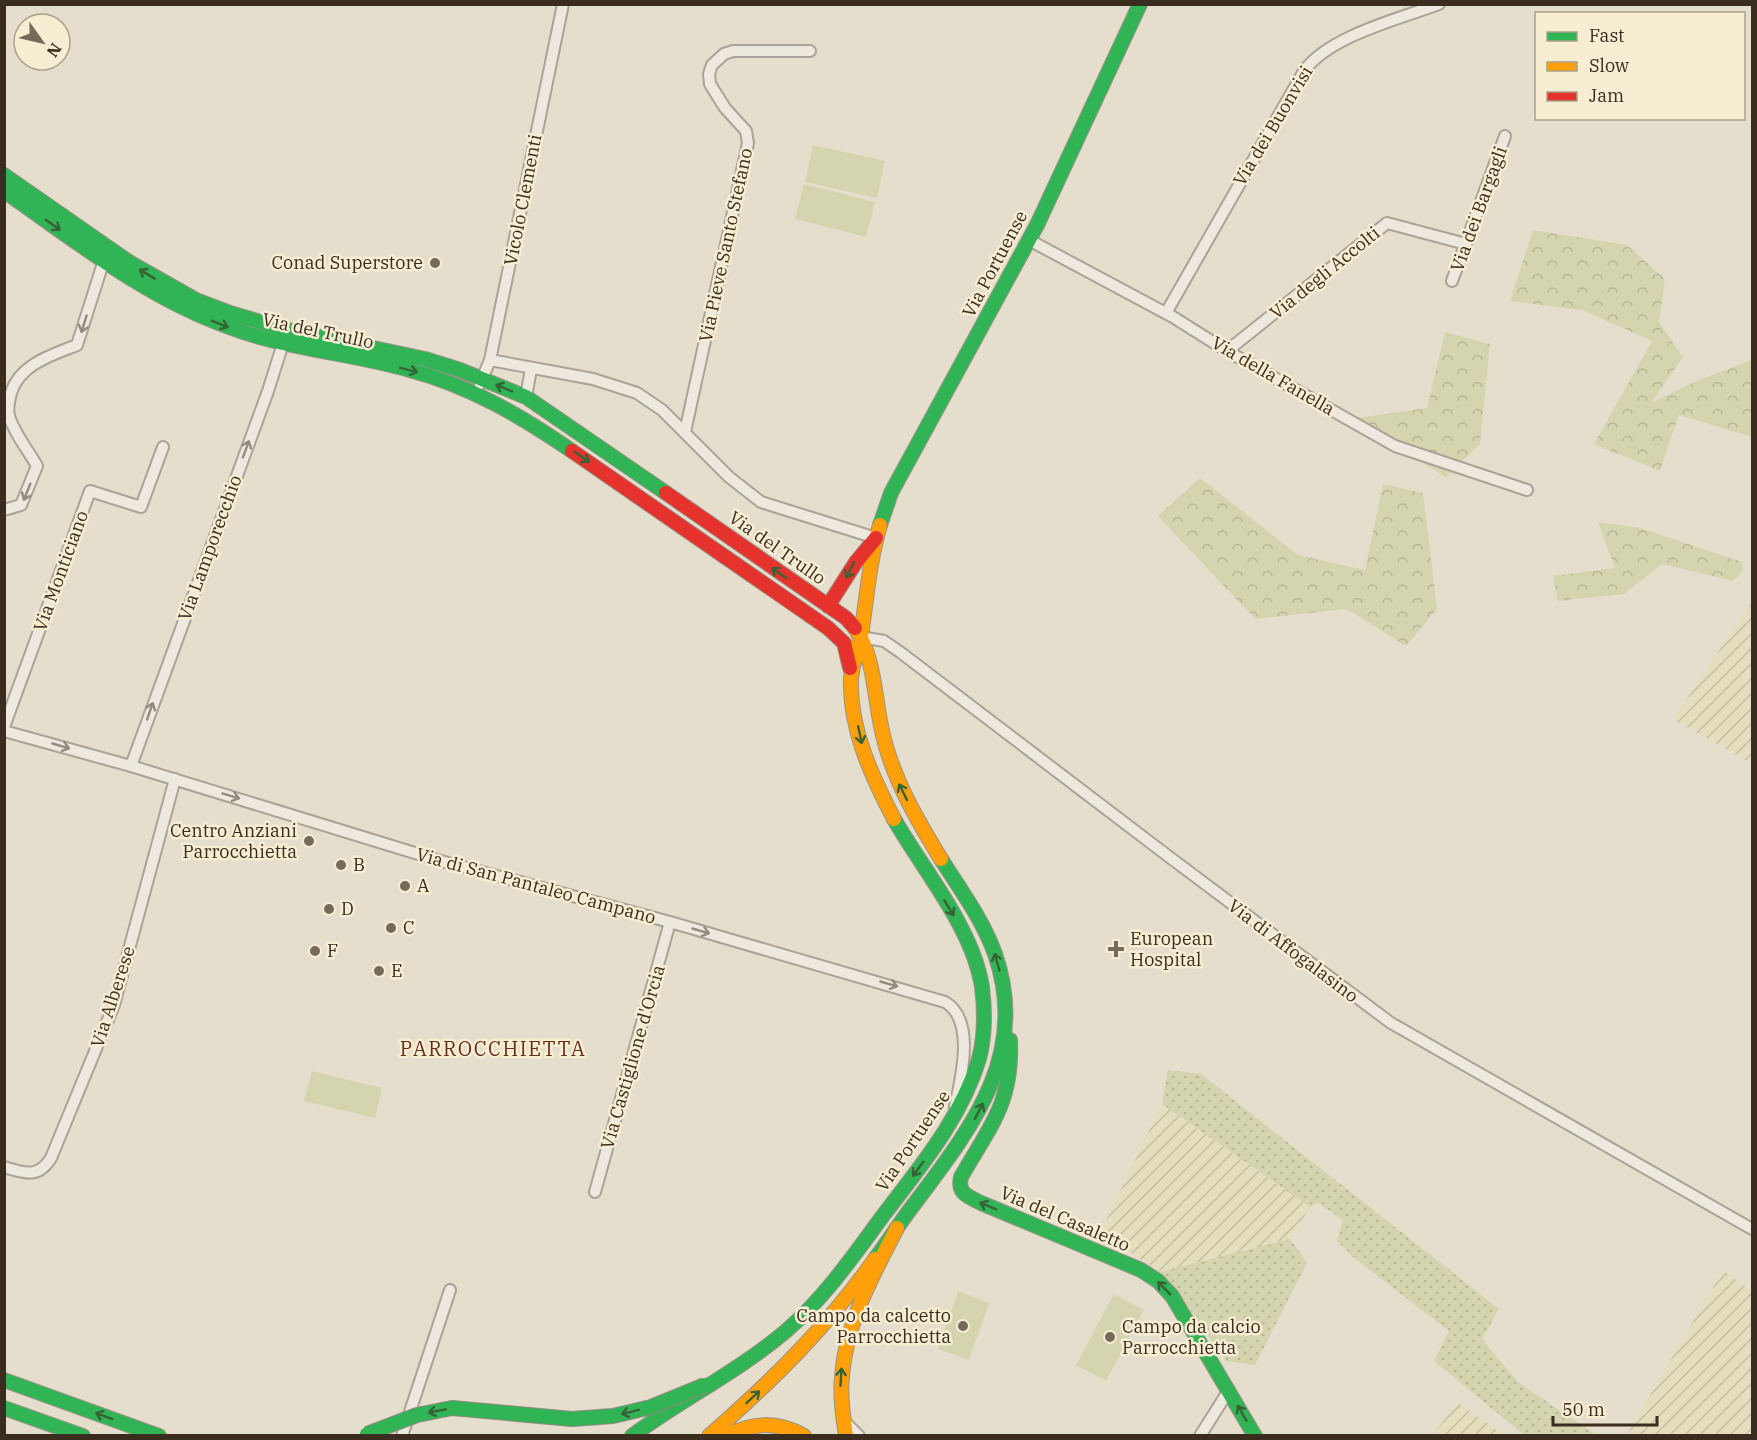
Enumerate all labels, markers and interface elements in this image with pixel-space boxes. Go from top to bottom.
north arrow [12,12,72,72]
legend [1535,12,1745,120]
text: Fast [1589,24,1624,47]
text: N [43,40,66,61]
text: Slow [1589,54,1629,77]
street label: Via dei Buonvisi [1228,61,1318,190]
text: Jam [1589,84,1624,107]
street label: Vicolo Clementi [499,132,547,268]
street label: Via dei Bargagli [1445,143,1512,275]
street label: Via Pieve Santo Stefano [694,146,757,344]
street label: Via Portuense [957,206,1032,321]
one-way arrow [44,219,60,231]
street label: Via degli Accolti [1265,221,1385,324]
place label: Conad Superstore [272,251,423,274]
marker: Conad Superstore [428,256,442,270]
one-way arrow [139,267,156,279]
street label: Via del Trullo [260,307,376,354]
one-way arrow [78,314,89,333]
one-way arrow [210,319,228,330]
street label: Via della Fanella [1207,331,1339,420]
one-way arrow [399,364,418,376]
one-way arrow [495,382,514,393]
one-way arrow [242,440,253,458]
one-way arrow [573,451,589,463]
street label: Via Lamporecchio [172,472,247,624]
one-way arrow [20,482,31,501]
street label: Via del Trullo [724,506,830,590]
street label: Via Monticiano [28,507,93,634]
one-way arrow [844,561,855,579]
one-way arrow [771,567,788,579]
one-way arrow [146,702,157,721]
one-way arrow [855,725,866,744]
one-way arrow [51,741,70,752]
one-way arrow [897,783,908,801]
one-way arrow [221,792,240,803]
place label: Centro Anziani Parrocchietta [170,819,297,863]
marker: Centro Anziani Parrocchietta [302,834,316,848]
street label: Via di San Pantaleo Campano [414,842,658,929]
place label: B [353,853,365,876]
marker: B [334,858,348,872]
place label: A [417,874,430,897]
marker: A [398,879,412,893]
street label: Via di Affogalasino [1223,894,1363,1007]
place label: D [341,897,354,920]
one-way arrow [942,899,955,916]
marker: D [322,902,336,916]
place label: C [403,916,415,939]
marker: C [384,921,398,935]
one-way arrow [691,926,710,937]
place label: European Hospital [1130,927,1213,971]
place label: F [327,939,338,962]
marker: European Hospital [1107,940,1125,958]
street label: Via Alberese [85,943,140,1051]
marker: F [308,944,322,958]
one-way arrow [991,953,1002,972]
place label: E [391,959,403,982]
street label: Via Castiglione d'Orcia [595,962,670,1152]
marker: E [372,964,386,978]
one-way arrow [879,979,898,991]
district label: PARROCCHIETTA [400,1035,586,1062]
street label: Via Portuense [870,1086,955,1196]
one-way arrow [973,1103,985,1120]
one-way arrow [911,1161,924,1177]
street label: Via del Casaletto [997,1181,1134,1256]
one-way arrow [979,1200,998,1211]
one-way arrow [1157,1280,1171,1295]
place label: Campo da calcetto Parrocchietta [796,1304,951,1348]
place label: Campo da calcio Parrocchietta [1122,1315,1261,1359]
marker: Campo da calcetto Parrocchietta [956,1319,970,1333]
marker: Campo da calcio Parrocchietta [1103,1330,1117,1344]
one-way arrow [835,1368,847,1388]
scale bar [1553,1389,1656,1427]
one-way arrow [746,1390,761,1404]
text: 50 m [1562,1398,1605,1421]
one-way arrow [1235,1405,1247,1422]
one-way arrow [427,1406,447,1417]
one-way arrow [621,1407,640,1419]
one-way arrow [95,1409,114,1420]

